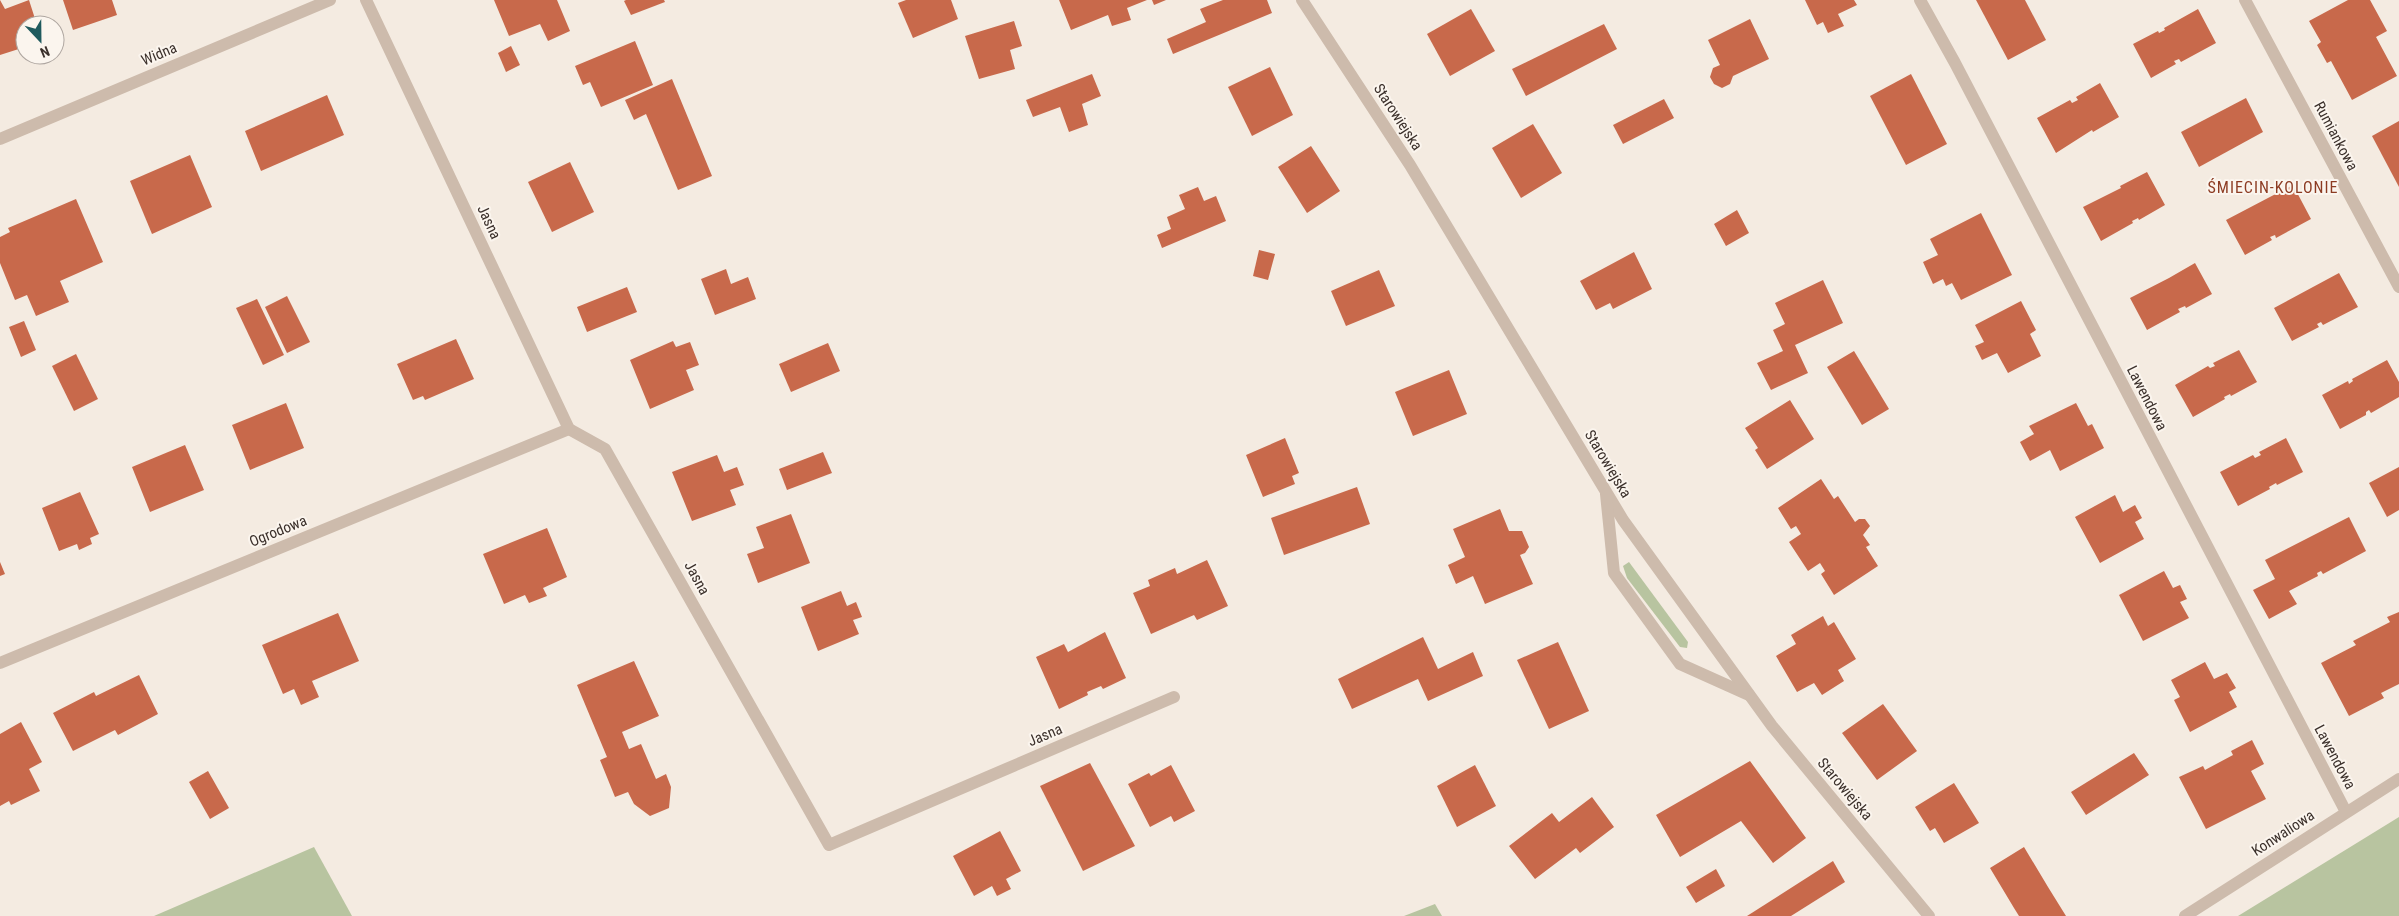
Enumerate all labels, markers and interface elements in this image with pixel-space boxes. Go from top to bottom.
north arrow [15,15,65,65]
street label: Widna [139,39,179,69]
text: N [38,43,52,61]
street label: Starowiejska [1370,80,1426,154]
street label: Rumiankowa [2310,98,2362,174]
district label: ŚMIECIN-KOLONIE [2208,178,2338,197]
street label: Jasna [473,202,505,242]
street label: Lawendowa [2123,363,2171,433]
street label: Starowiejska [1581,427,1635,501]
street label: Ogrodowa [247,511,309,551]
street label: Jasna [680,558,714,598]
street label: Jasna [1025,720,1065,750]
street label: Lawendowa [2311,722,2359,792]
street label: Starowiejska [1814,754,1876,824]
street label: Konwaliowa [2248,806,2318,860]

